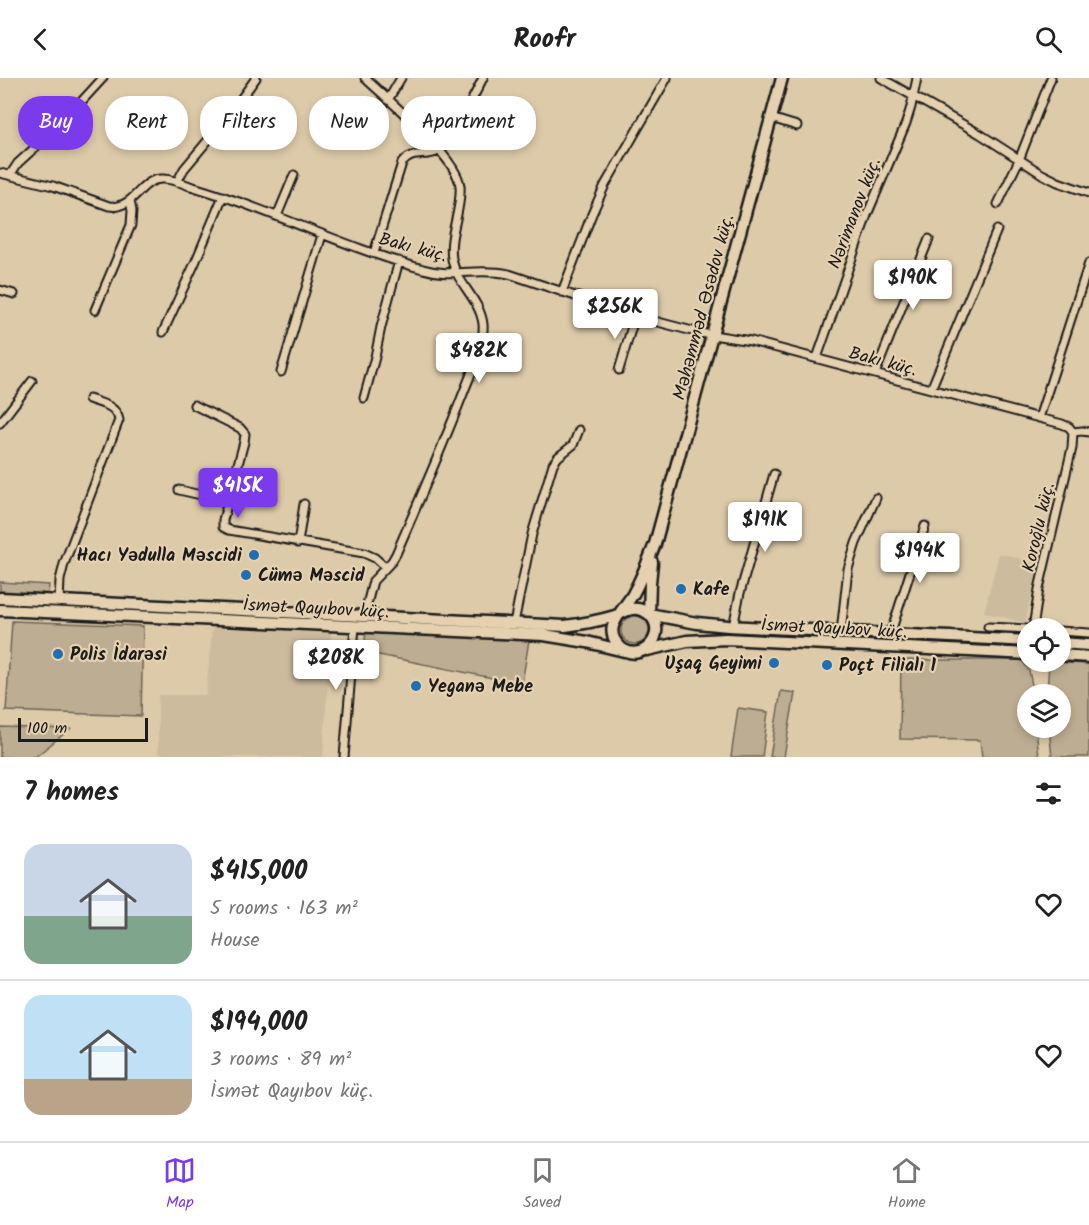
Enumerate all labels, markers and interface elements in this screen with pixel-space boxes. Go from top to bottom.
text: Roofr [513,18,576,61]
icon: back [24,23,57,56]
icon: search [1032,23,1065,56]
chip: Buy [18,96,93,150]
chip: Rent [105,96,188,150]
chip: Filters [200,96,297,150]
chip: New [309,96,389,150]
chip: Apartment [401,96,536,150]
street label: Nərimanov küç. [821,154,890,273]
street label: Məhəmməd Əsədov küç. [666,211,743,404]
street label: Bakı küç. [375,225,450,271]
pin: $190K [871,260,955,311]
text: $190K [888,263,938,295]
pin: $256K [573,289,657,340]
text: $256K [587,292,643,324]
pin: $482K [437,333,521,384]
text: $482K [450,336,508,368]
street label: Bakı küç. [845,339,920,385]
pin: $415K [196,468,280,519]
text: $415K [213,471,263,503]
street label: Koroğlu küç. [1015,480,1064,575]
pin: $191K [723,502,807,553]
text: $191K [742,505,788,537]
pin: $194K [878,533,962,584]
text: $194K [895,536,945,568]
place label: Hacı Yədulla Məscidi [77,542,242,571]
marker: Hacı Yədulla Məscidi [247,548,261,562]
place label: Cümə Məscid [258,562,365,591]
marker: Cümə Məscid [239,568,253,582]
place label: Kafe [693,576,730,605]
marker: Kafe [674,582,688,596]
street label: İsmət Qayıbov küç. [242,591,390,628]
street label: İsmət Qayıbov küç. [760,611,908,648]
map controls [1017,618,1071,738]
button: locate [1017,618,1071,672]
pin: $208K [294,640,378,691]
place label: Polis İdarəsi [70,641,167,670]
text: $208K [307,643,365,675]
marker: Polis İdarəsi [51,647,65,661]
place label: Uşaq Geyimi [664,650,762,679]
place label: Poçt Filialı 1 [839,652,936,681]
marker: Uşaq Geyimi [767,656,781,670]
marker: Poçt Filialı 1 [820,658,834,672]
place label: Yeganə Mebe [428,673,533,702]
marker: Yeganə Mebe [409,679,423,693]
button: layers [1017,684,1071,738]
scale bar [18,715,148,742]
text: 100 m [27,716,67,741]
text: 7 homes [24,772,119,814]
icon: filters [1032,777,1065,810]
text: $415,000 [210,851,307,893]
icon: home [72,868,144,940]
icon: heart [1032,888,1065,921]
text: 5 rooms · 163 m² [210,893,358,925]
text: House [210,925,260,957]
text: $194,000 [210,1002,307,1044]
icon: home [72,1019,144,1091]
icon: heart [1032,1039,1065,1072]
text: 3 rooms · 89 m² [210,1044,351,1076]
text: İsmət Qayıbov küç. [210,1076,373,1108]
tab: Map [163,1154,196,1215]
tab: Saved [523,1154,561,1215]
tab: Home [888,1154,926,1215]

